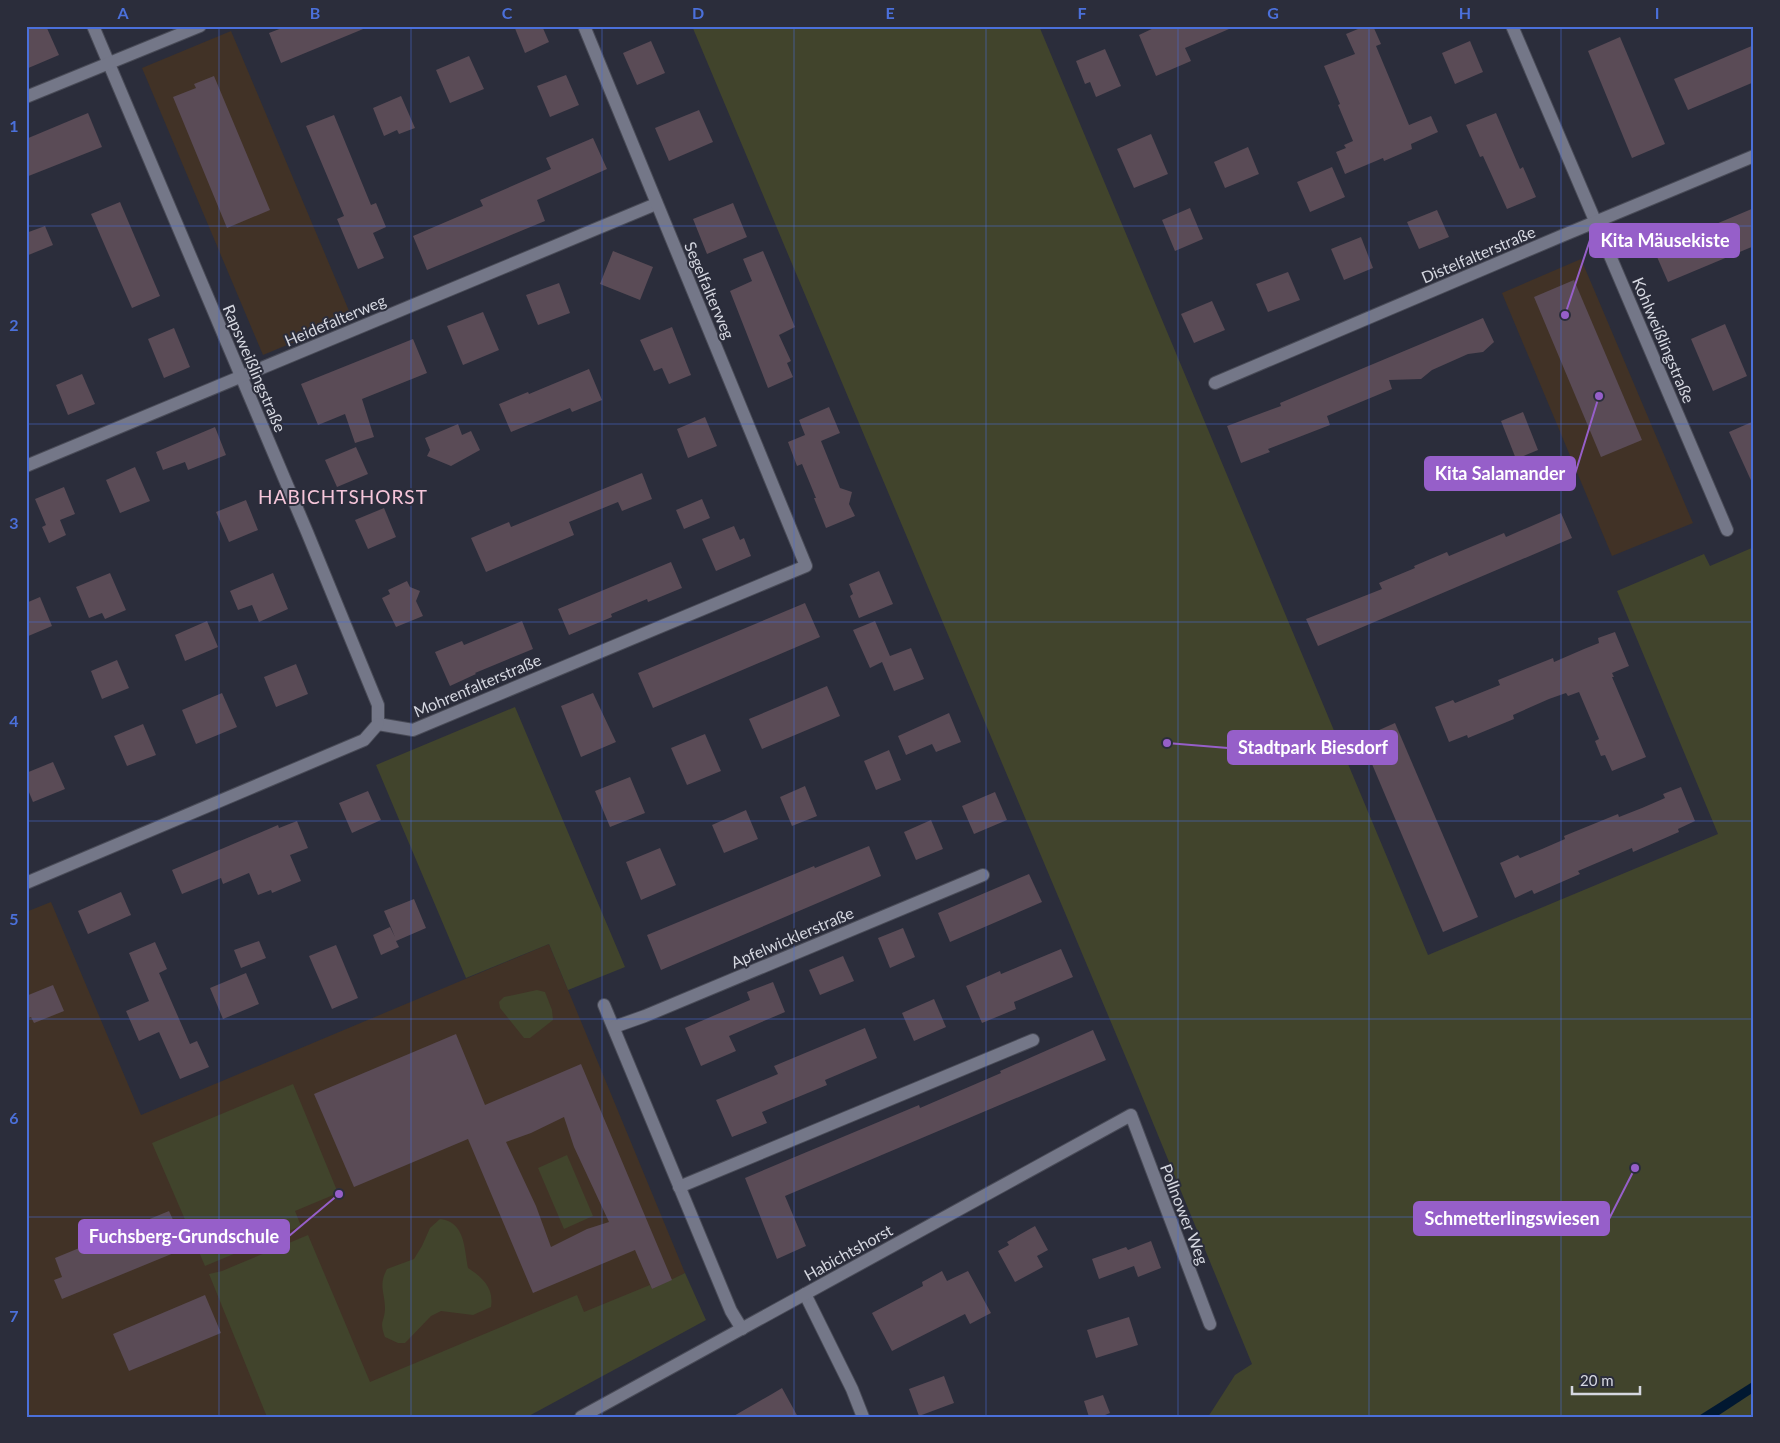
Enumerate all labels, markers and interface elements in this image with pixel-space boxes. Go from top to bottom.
text: A [116,3,129,22]
text: B [310,3,320,22]
text: C [502,3,513,22]
text: D [692,3,704,22]
text: E [885,3,895,22]
text: F [1077,3,1087,22]
text: G [1267,3,1279,22]
text: H [1459,3,1471,22]
text: I [1655,3,1659,22]
text: 1 [9,116,19,135]
street label: Distelfalterstraße [1418,221,1538,287]
callout: Kita Mäusekiste [1590,224,1739,257]
text: Kita Mäusekiste [1600,229,1730,251]
street label: Segelfalterweg [681,238,739,342]
street label: Kohlweißlingstraße [1629,274,1699,406]
street label: Heidefalterweg [282,290,388,350]
street label: Rapsweißlingstraße [220,301,290,435]
text: 2 [9,315,19,334]
callout: Kita Salamander [1425,457,1575,490]
text: Kita Salamander [1435,462,1566,484]
district label: HABICHTSHORST [258,485,428,508]
text: 3 [9,513,19,532]
street label: Mohrenfalterstraße [410,650,544,720]
text: 4 [9,711,19,730]
callout: Stadtpark Biesdorf [1228,731,1397,764]
text: Stadtpark Biesdorf [1238,736,1388,758]
street label: Apfelwicklerstraße [728,903,856,971]
text: 5 [9,909,19,928]
text: 6 [9,1108,19,1127]
street label: Pollnower Weg [1157,1161,1213,1267]
callout: Schmetterlingswiesen [1414,1202,1609,1235]
text: Schmetterlingswiesen [1424,1207,1600,1229]
callout: Fuchsberg-Grundschule [79,1220,289,1253]
street label: Habichtshorst [800,1220,896,1284]
text: Fuchsberg-Grundschule [89,1225,280,1247]
text: 7 [9,1306,19,1325]
scale bar [1572,1363,1640,1395]
text: 20 m [1580,1371,1614,1389]

